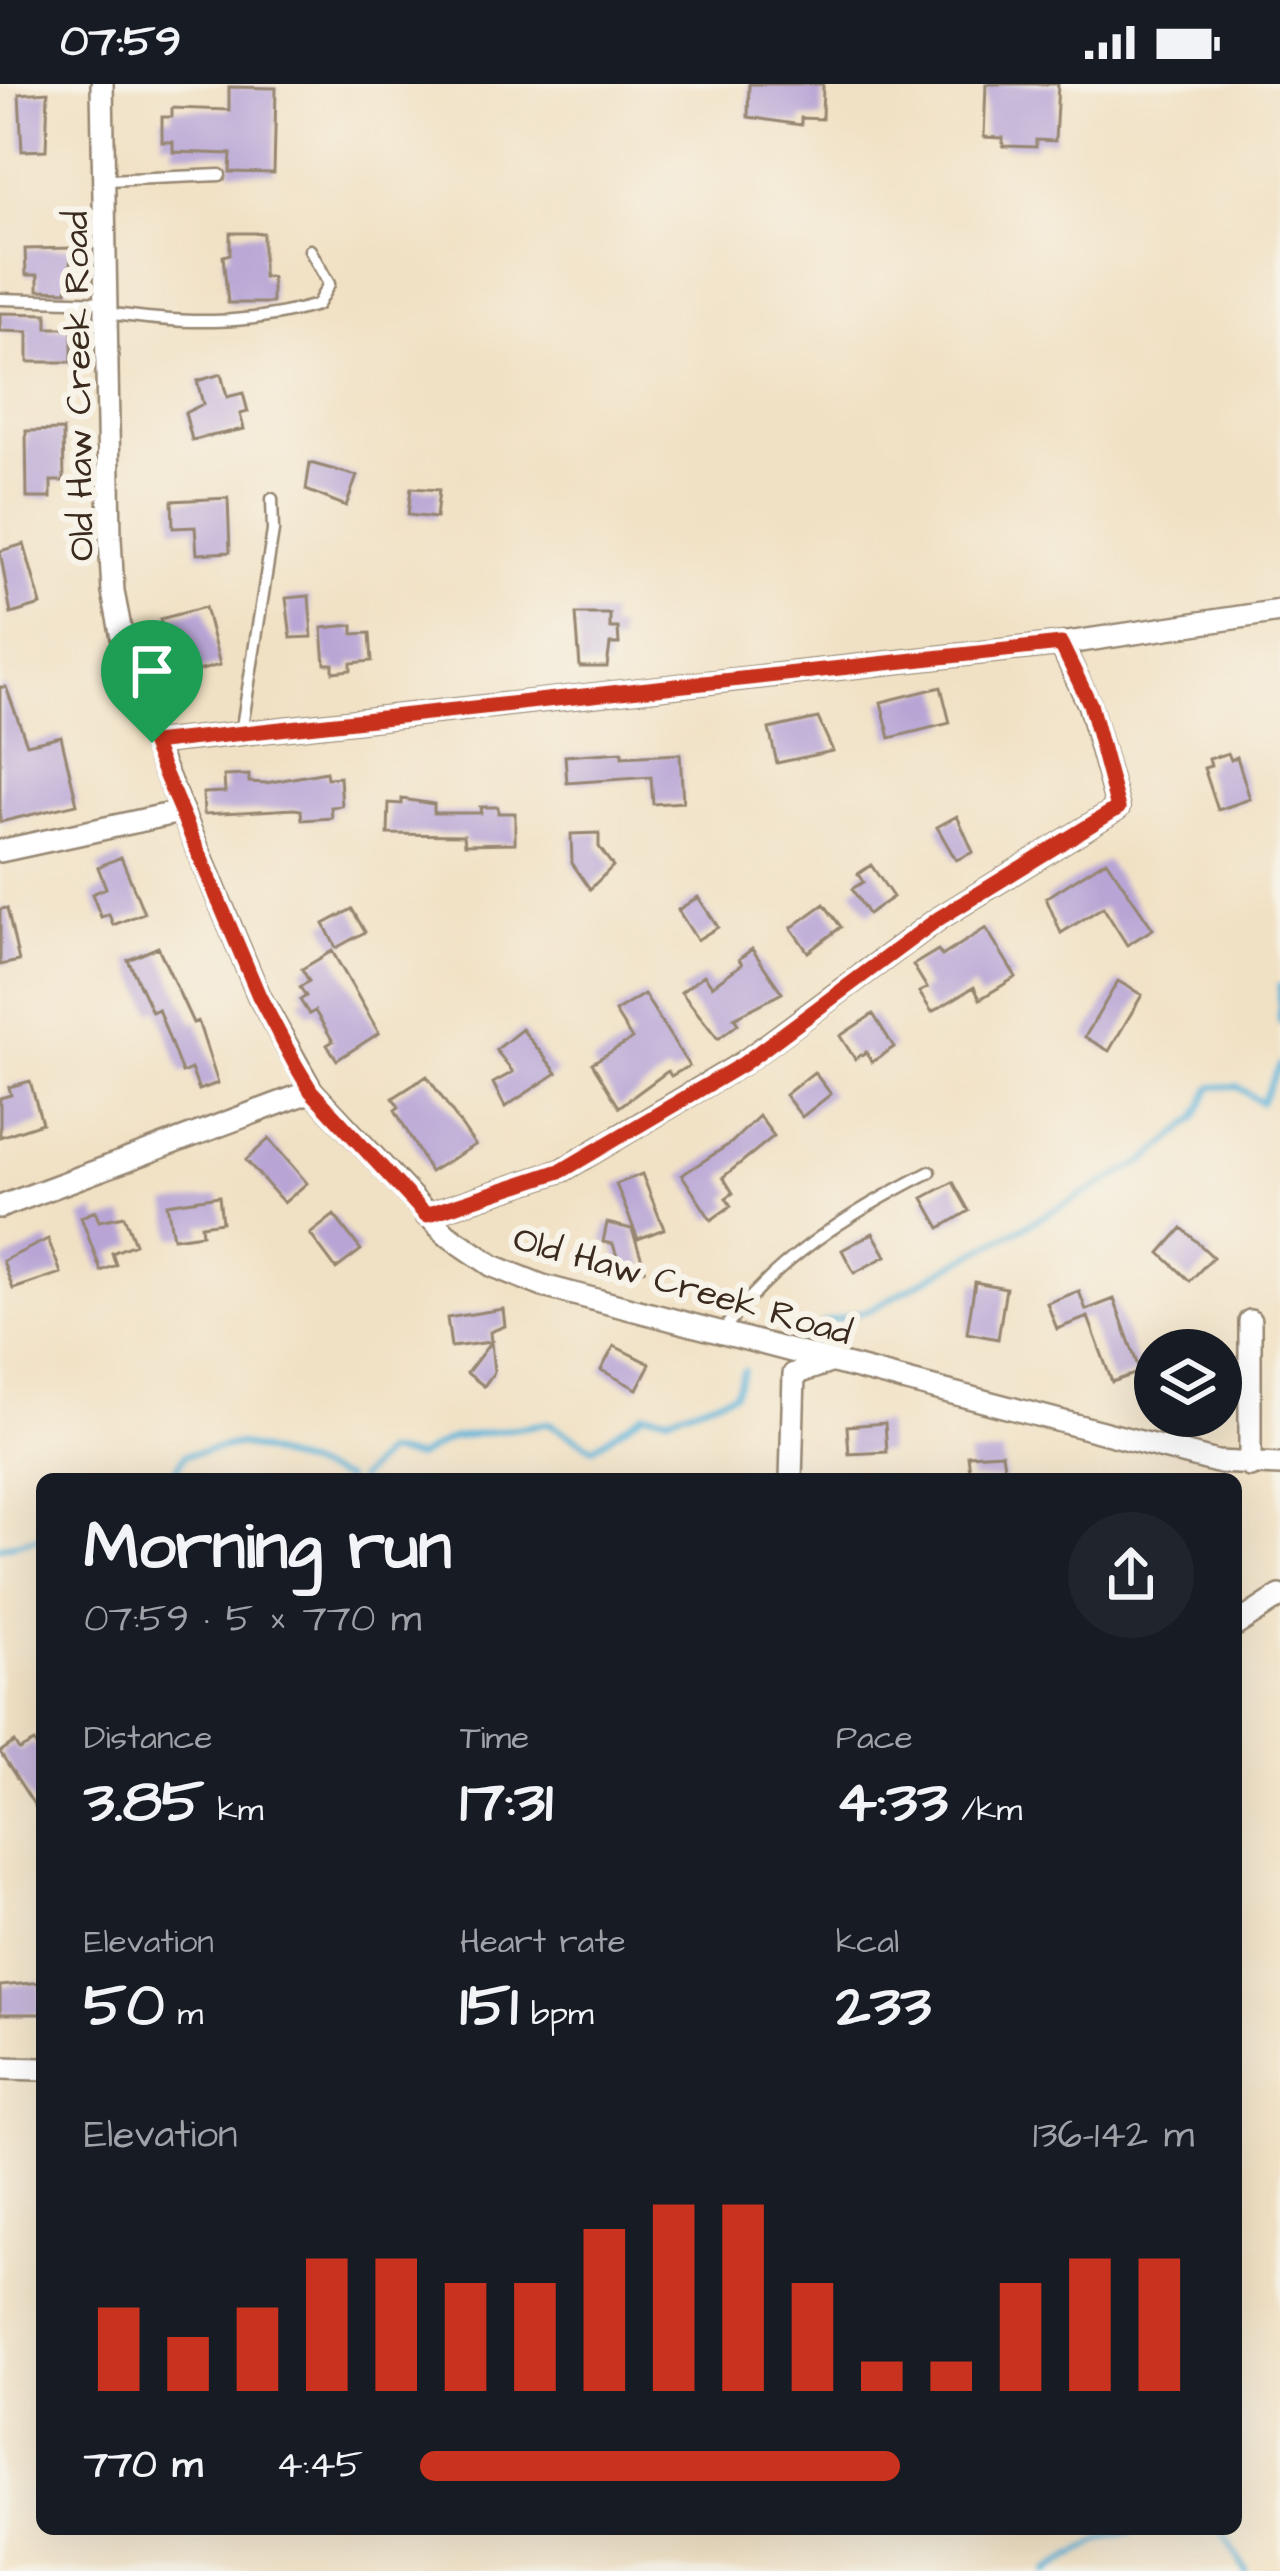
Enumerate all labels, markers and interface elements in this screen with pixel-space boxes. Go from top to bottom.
text: 07:59 [60,11,181,73]
street label: Old Haw Creek Road [51,211,108,561]
pin [101,620,203,743]
icon: arrive [119,638,185,704]
street label: Old Haw Creek Road [507,1214,857,1359]
map controls [1134,1329,1242,1437]
button: layers [1134,1329,1242,1437]
text: Morning run [84,1502,452,1594]
button: share [1068,1512,1194,1638]
text: 07:59 · 5 × 770 m [84,1593,421,1647]
text: Distance [84,1715,212,1761]
text: Time [460,1715,529,1761]
text: Pace [836,1715,913,1761]
text: 3.85 [84,1761,204,1844]
text: 17:31 [460,1761,553,1844]
text: 4:33 [836,1761,948,1844]
text: km [204,1787,264,1833]
text: /km [948,1787,1022,1833]
text: Elevation [84,1919,214,1965]
text: Heart rate [460,1919,626,1965]
text: kcal [836,1919,899,1965]
text: 50 [84,1965,164,2048]
text: 151 [460,1965,518,2048]
text: 233 [836,1965,931,2048]
text: m [164,1991,203,2037]
text: bpm [518,1991,594,2037]
text: Elevation [84,2109,238,2163]
text: 136–142 m [1033,2109,1194,2163]
text: 770 m [84,2439,203,2493]
text: 4:45 [276,2439,363,2493]

